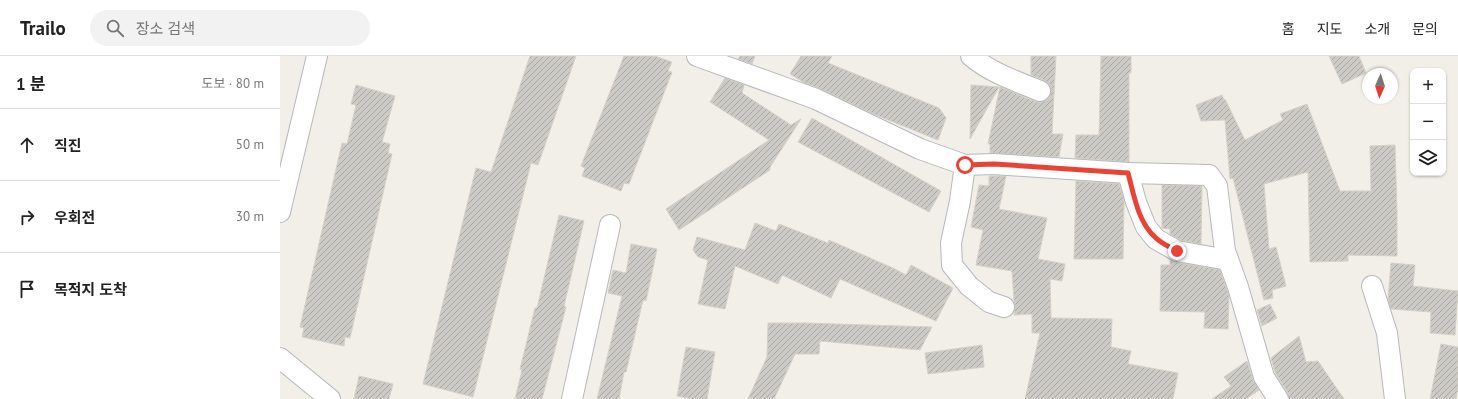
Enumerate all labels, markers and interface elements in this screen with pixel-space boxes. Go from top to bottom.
search box [90,10,370,46]
text: Trailo [20,16,66,40]
icon: search [104,17,126,39]
text: 장소 검색 [136,19,195,38]
text: 홈 [1282,20,1295,38]
text: 지도 [1317,20,1342,38]
text: 소개 [1364,20,1390,38]
text: 문의 [1412,20,1438,38]
north arrow [1362,68,1398,104]
map controls [1410,68,1446,176]
button: + [1410,68,1446,104]
text: 1 분 [16,73,46,95]
text: 도보 · 80 m [201,75,264,92]
button: − [1410,104,1446,140]
icon: ahead [16,134,38,156]
text: 직진 [54,136,82,155]
text: 50 m [236,136,264,153]
button: layers [1410,140,1446,176]
route start [956,156,974,174]
icon: right [16,206,38,228]
text: 우회전 [54,208,95,227]
text: 30 m [236,208,264,225]
route end [1168,242,1186,260]
icon: arrive [16,278,38,300]
text: 목적지 도착 [54,280,127,299]

